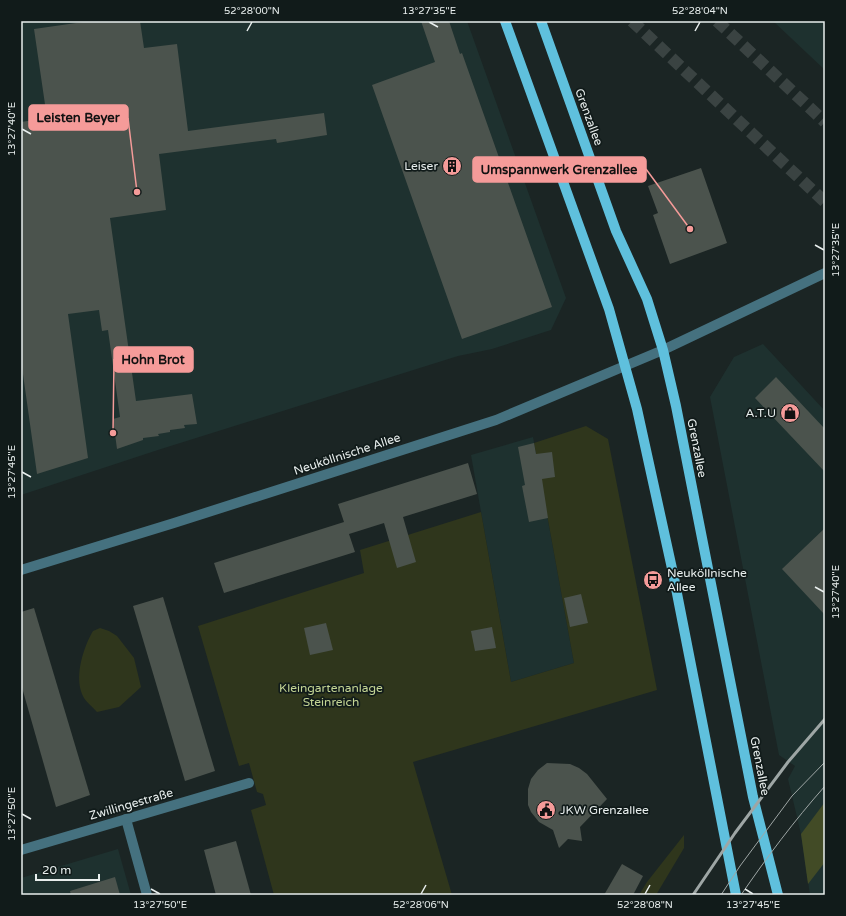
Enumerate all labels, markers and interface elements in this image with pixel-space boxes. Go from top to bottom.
text: 52°28'00"N [224,5,280,17]
text: 13°27'35"E [402,5,456,17]
text: 52°28'04"N [672,5,728,17]
street label: Grenzallee [572,86,606,148]
text: 13°27'40"E [6,102,18,156]
callout: Leisten Beyer [29,105,128,130]
text: Leisten Beyer [36,110,121,126]
building icon: Leiser [441,155,463,177]
callout: Umspannwerk Grenzallee [473,157,646,182]
place label: Leiser [404,159,438,173]
text: Umspannwerk Grenzallee [481,162,638,178]
text: 13°27'35"E [830,223,842,277]
callout: Hohn Brot [114,347,193,372]
text: Hohn Brot [121,352,185,368]
shop icon: A.T.U [779,402,801,424]
place label: A.T.U [746,406,776,420]
street label: Grenzallee [684,417,710,479]
street label: Neuköllnische Allee [292,430,402,478]
text: 13°27'45"E [6,445,18,499]
text: 13°27'40"E [830,565,842,619]
place label: Neuköllnische Allee [667,566,747,594]
bus stop icon: Neuköllnische Allee [642,569,664,591]
park label: Kleingartenanlage Steinreich [279,681,383,709]
street label: Grenzallee [747,735,773,797]
street label: Zwillingestraße [87,785,175,823]
text: 13°27'50"E [6,787,18,841]
public building icon: JKW Grenzallee [535,799,557,821]
place label: JKW Grenzallee [560,803,649,817]
scale bar [36,856,99,882]
text: 20 m [42,863,71,877]
text: 13°27'50"E [133,899,187,911]
text: 52°28'06"N [393,899,449,911]
text: 52°28'08"N [617,899,673,911]
text: 13°27'45"E [726,899,780,911]

